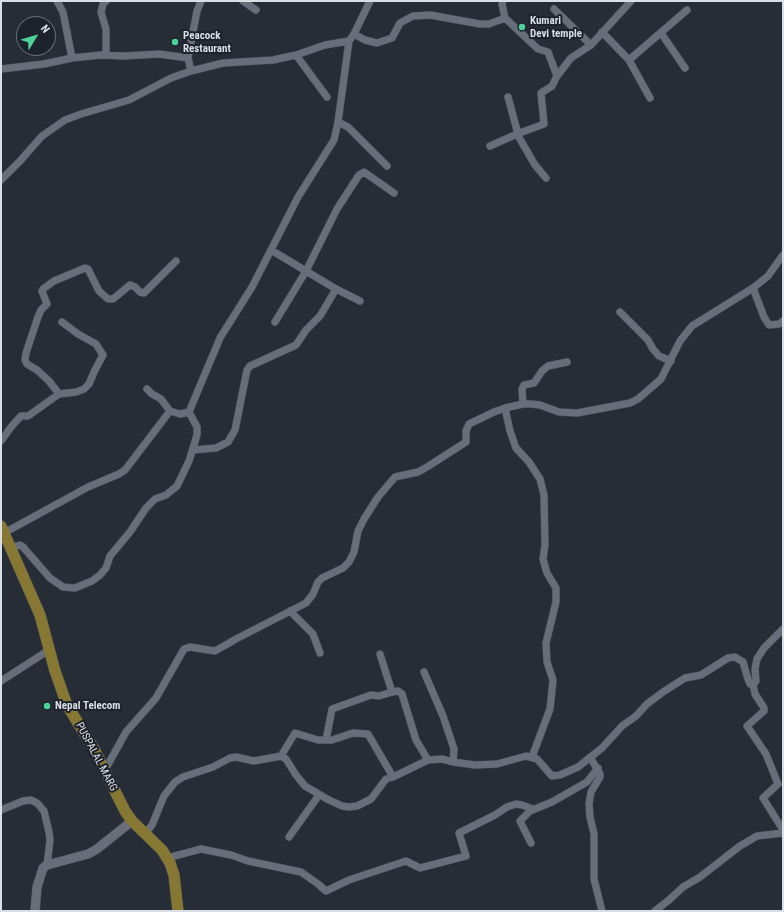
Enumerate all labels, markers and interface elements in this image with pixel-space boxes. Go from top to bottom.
place label: Kumari Devi temple [530,14,582,40]
north arrow [16,16,56,56]
text: N [38,22,52,36]
marker: Kumari Devi temple [517,22,527,32]
place label: Peacock Restaurant [183,29,231,55]
marker: Peacock Restaurant [170,37,180,47]
place label: Nepal Telecom [55,699,120,713]
marker: Nepal Telecom [42,701,52,711]
street label: PUSPALAL MARG [72,720,120,794]

